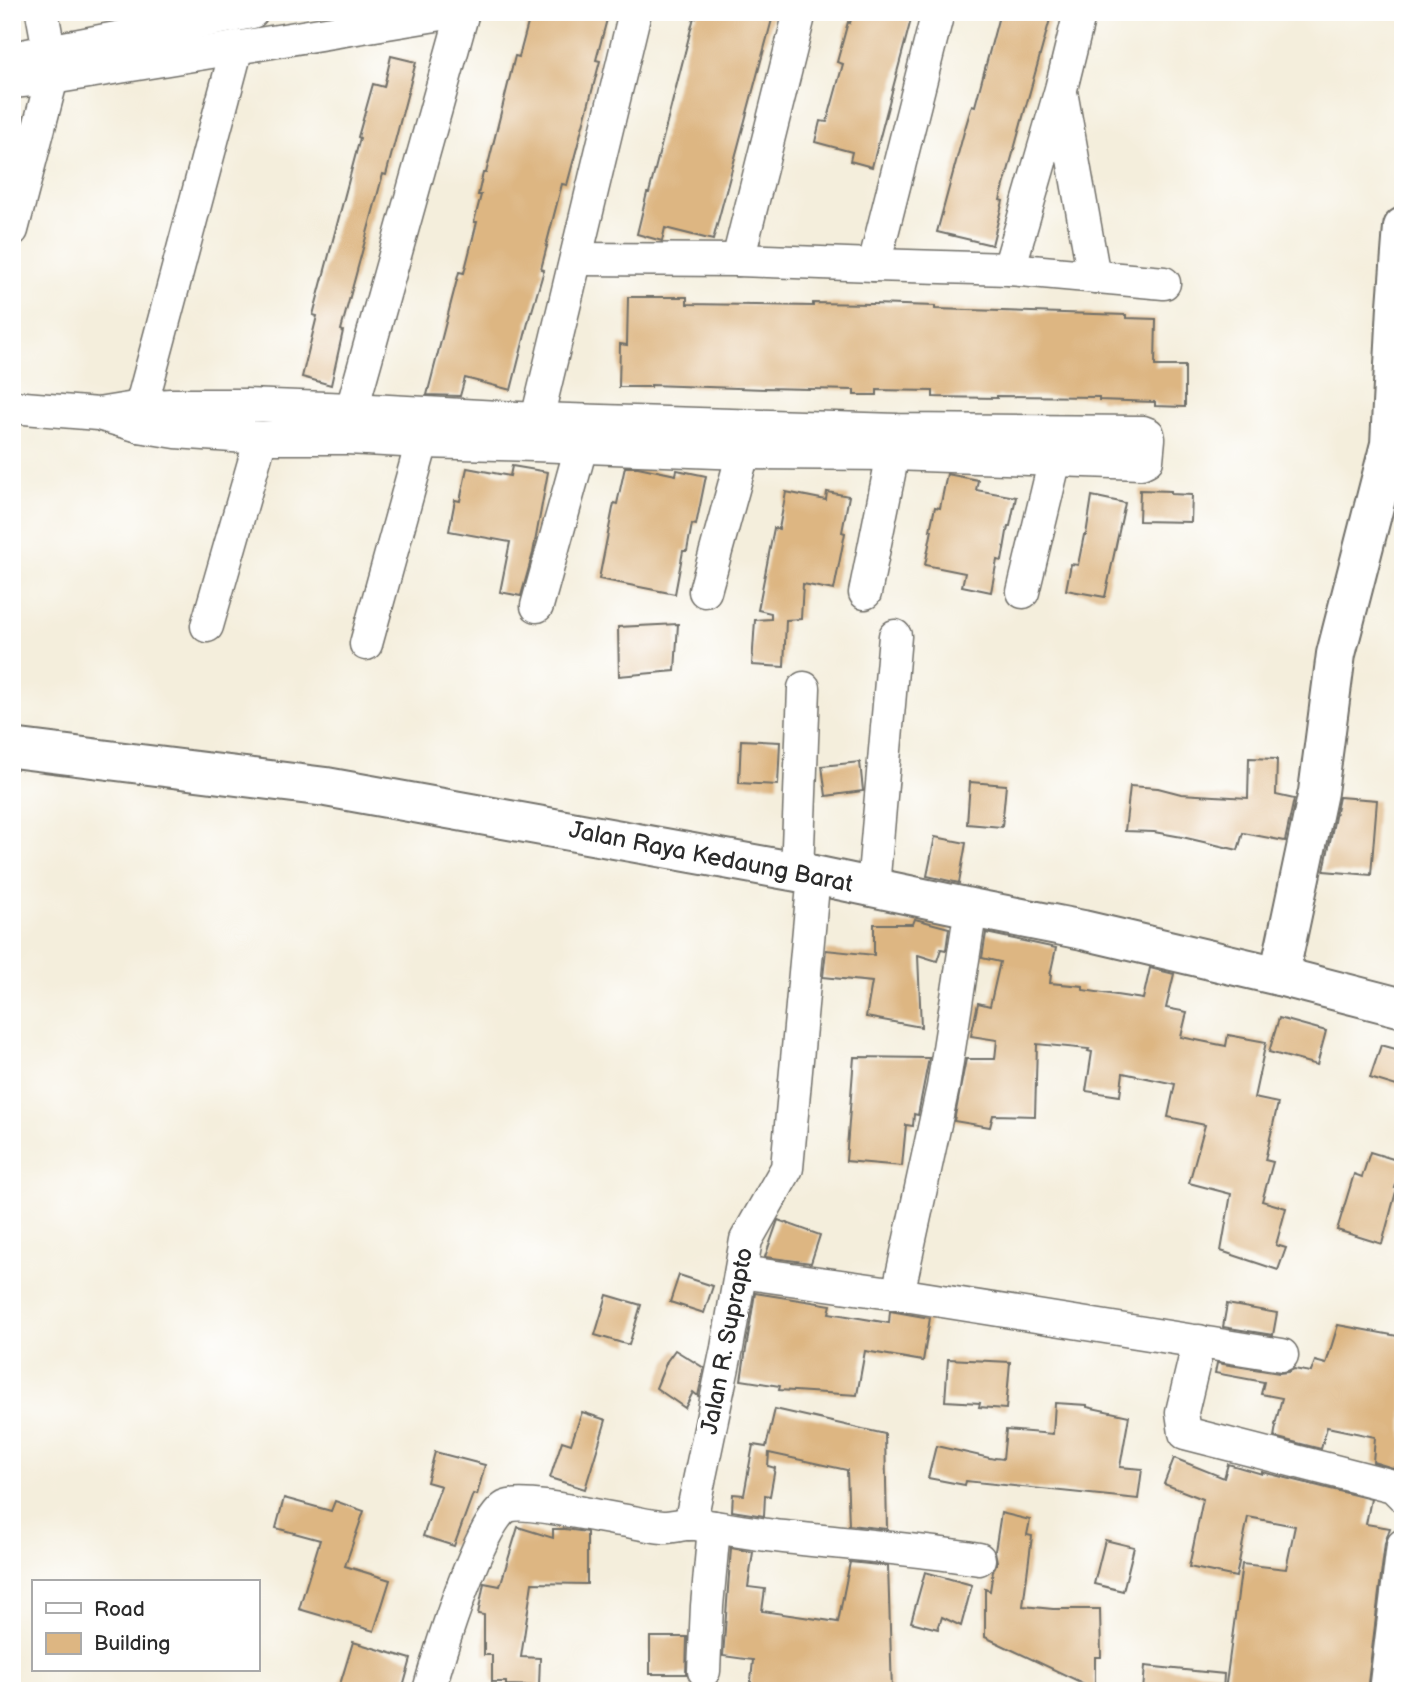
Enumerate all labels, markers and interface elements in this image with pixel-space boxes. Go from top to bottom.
street label: Jalan Raya Kedaung Barat [567,815,856,899]
street label: Jalan R. Suprapto [695,1245,759,1437]
legend [32,1580,259,1672]
text: Road [94,1597,145,1622]
text: Building [94,1631,170,1656]

